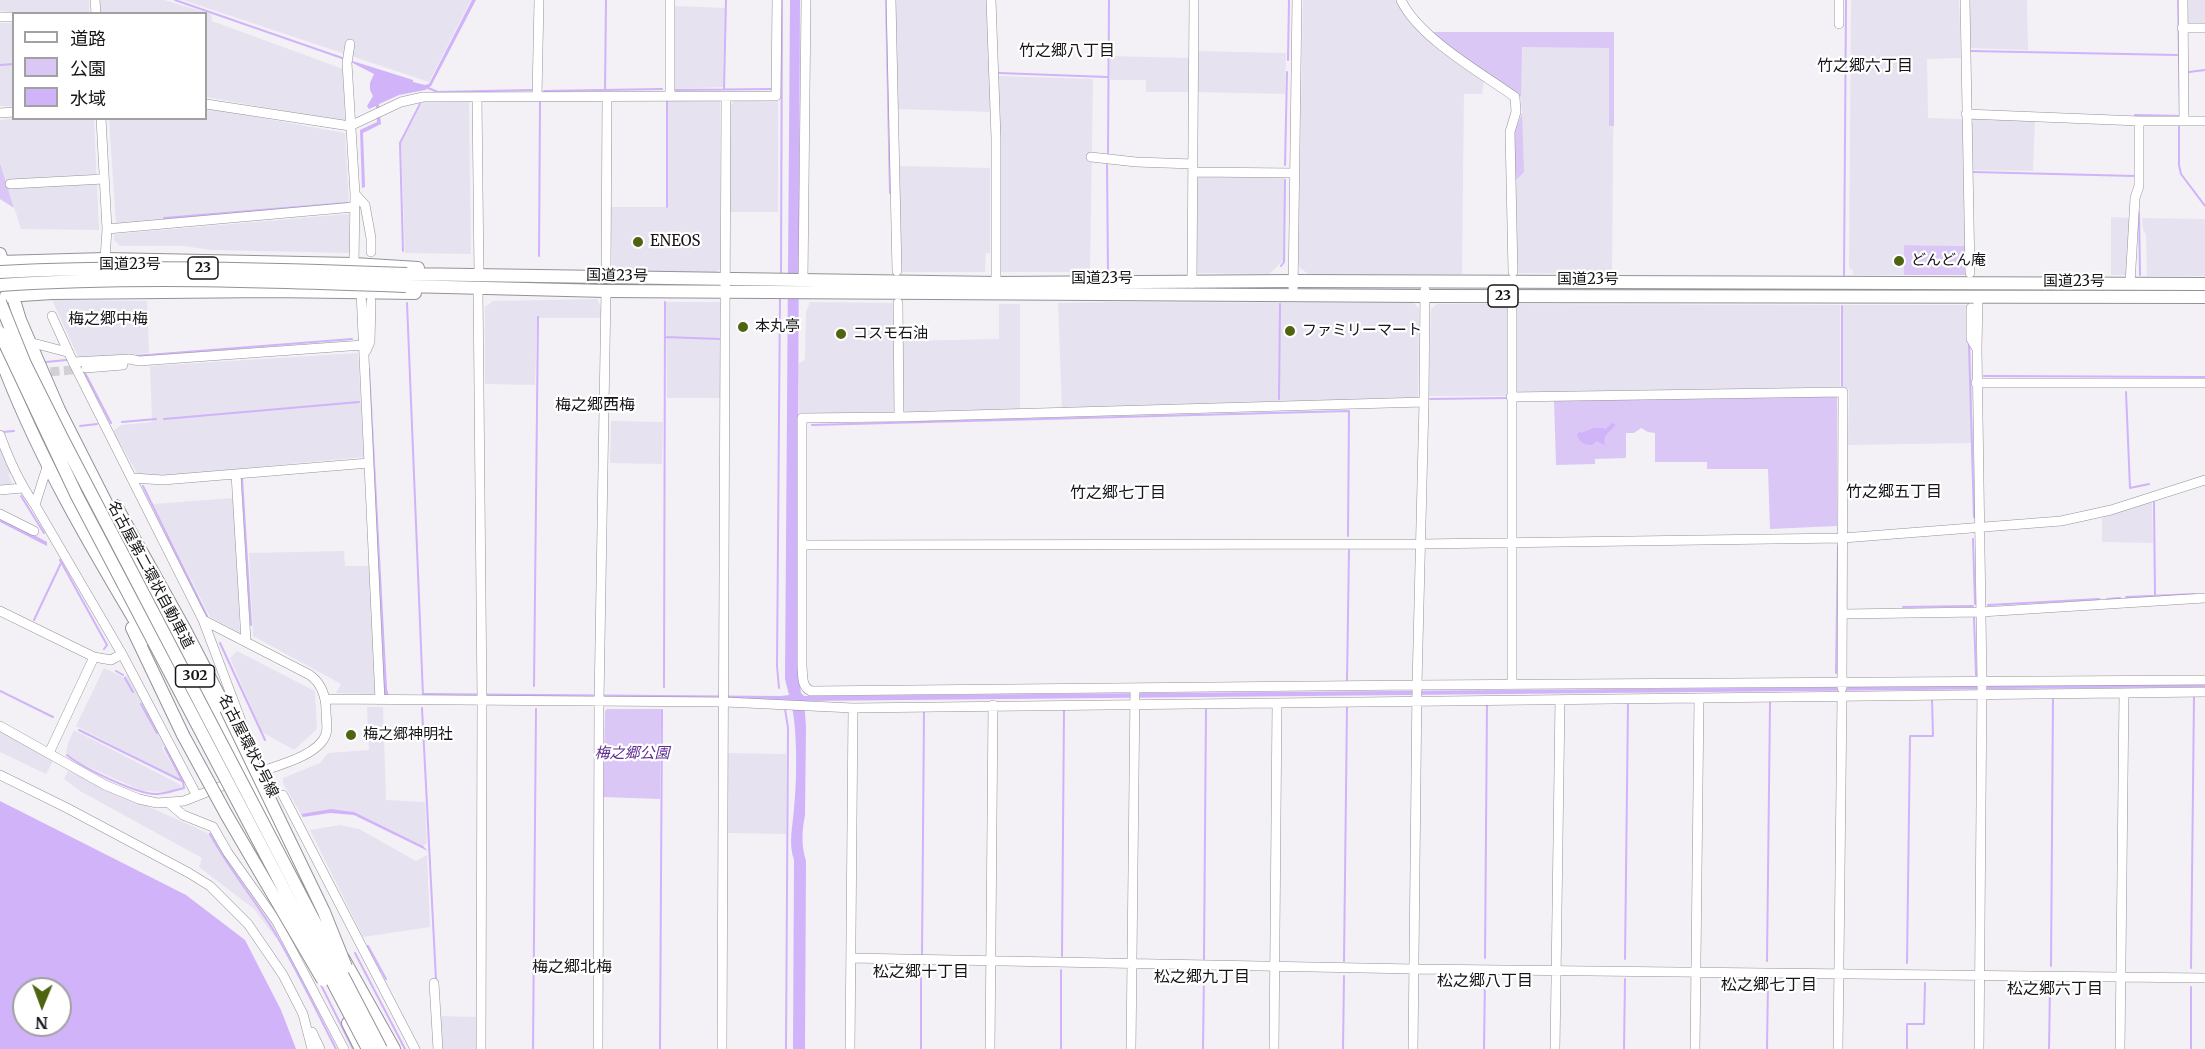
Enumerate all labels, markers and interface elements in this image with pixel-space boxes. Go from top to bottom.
legend [12,12,207,120]
text: 道路 [70,27,106,50]
district label: 竹之郷八丁目 [1019,41,1115,61]
district label: 竹之郷六丁目 [1817,56,1913,76]
text: 公園 [70,57,106,80]
text: 水域 [70,87,106,110]
place label: ENEOS [650,233,700,251]
marker: ENEOS [631,235,645,249]
place label: どんどん庵 [1911,252,1986,270]
marker: どんどん庵 [1892,254,1906,268]
street label: 国道23号 [99,256,161,274]
road number: 23 [188,257,218,279]
street label: 国道23号 [586,266,648,286]
street label: 国道23号 [1071,270,1133,288]
street label: 国道23号 [1557,271,1619,289]
street label: 国道23号 [2043,273,2105,291]
road number: 23 [1488,285,1518,307]
district label: 梅之郷中梅 [68,309,148,329]
place label: 本丸亭 [755,318,800,336]
marker: 本丸亭 [736,320,750,334]
place label: ファミリーマート [1302,322,1422,340]
marker: ファミリーマート [1283,324,1297,338]
place label: コスモ石油 [853,325,928,343]
marker: コスモ石油 [834,327,848,341]
district label: 梅之郷西梅 [555,395,635,415]
district label: 竹之郷五丁目 [1846,482,1942,502]
district label: 竹之郷七丁目 [1070,483,1166,503]
street label: 名古屋第二環状自動車道 [103,498,197,652]
road number: 302 [176,665,214,687]
street label: 名古屋環状2号線 [214,691,282,801]
place label: 梅之郷神明社 [363,726,453,744]
marker: 梅之郷神明社 [344,728,358,742]
park label: 梅之郷公園 [595,745,669,763]
district label: 梅之郷北梅 [532,957,612,977]
district label: 松之郷十丁目 [873,962,969,982]
district label: 松之郷九丁目 [1154,967,1250,987]
district label: 松之郷八丁目 [1437,971,1533,991]
district label: 松之郷七丁目 [1721,975,1817,995]
north arrow [12,977,72,1037]
district label: 松之郷六丁目 [2007,979,2103,999]
text: N [35,1013,48,1033]

